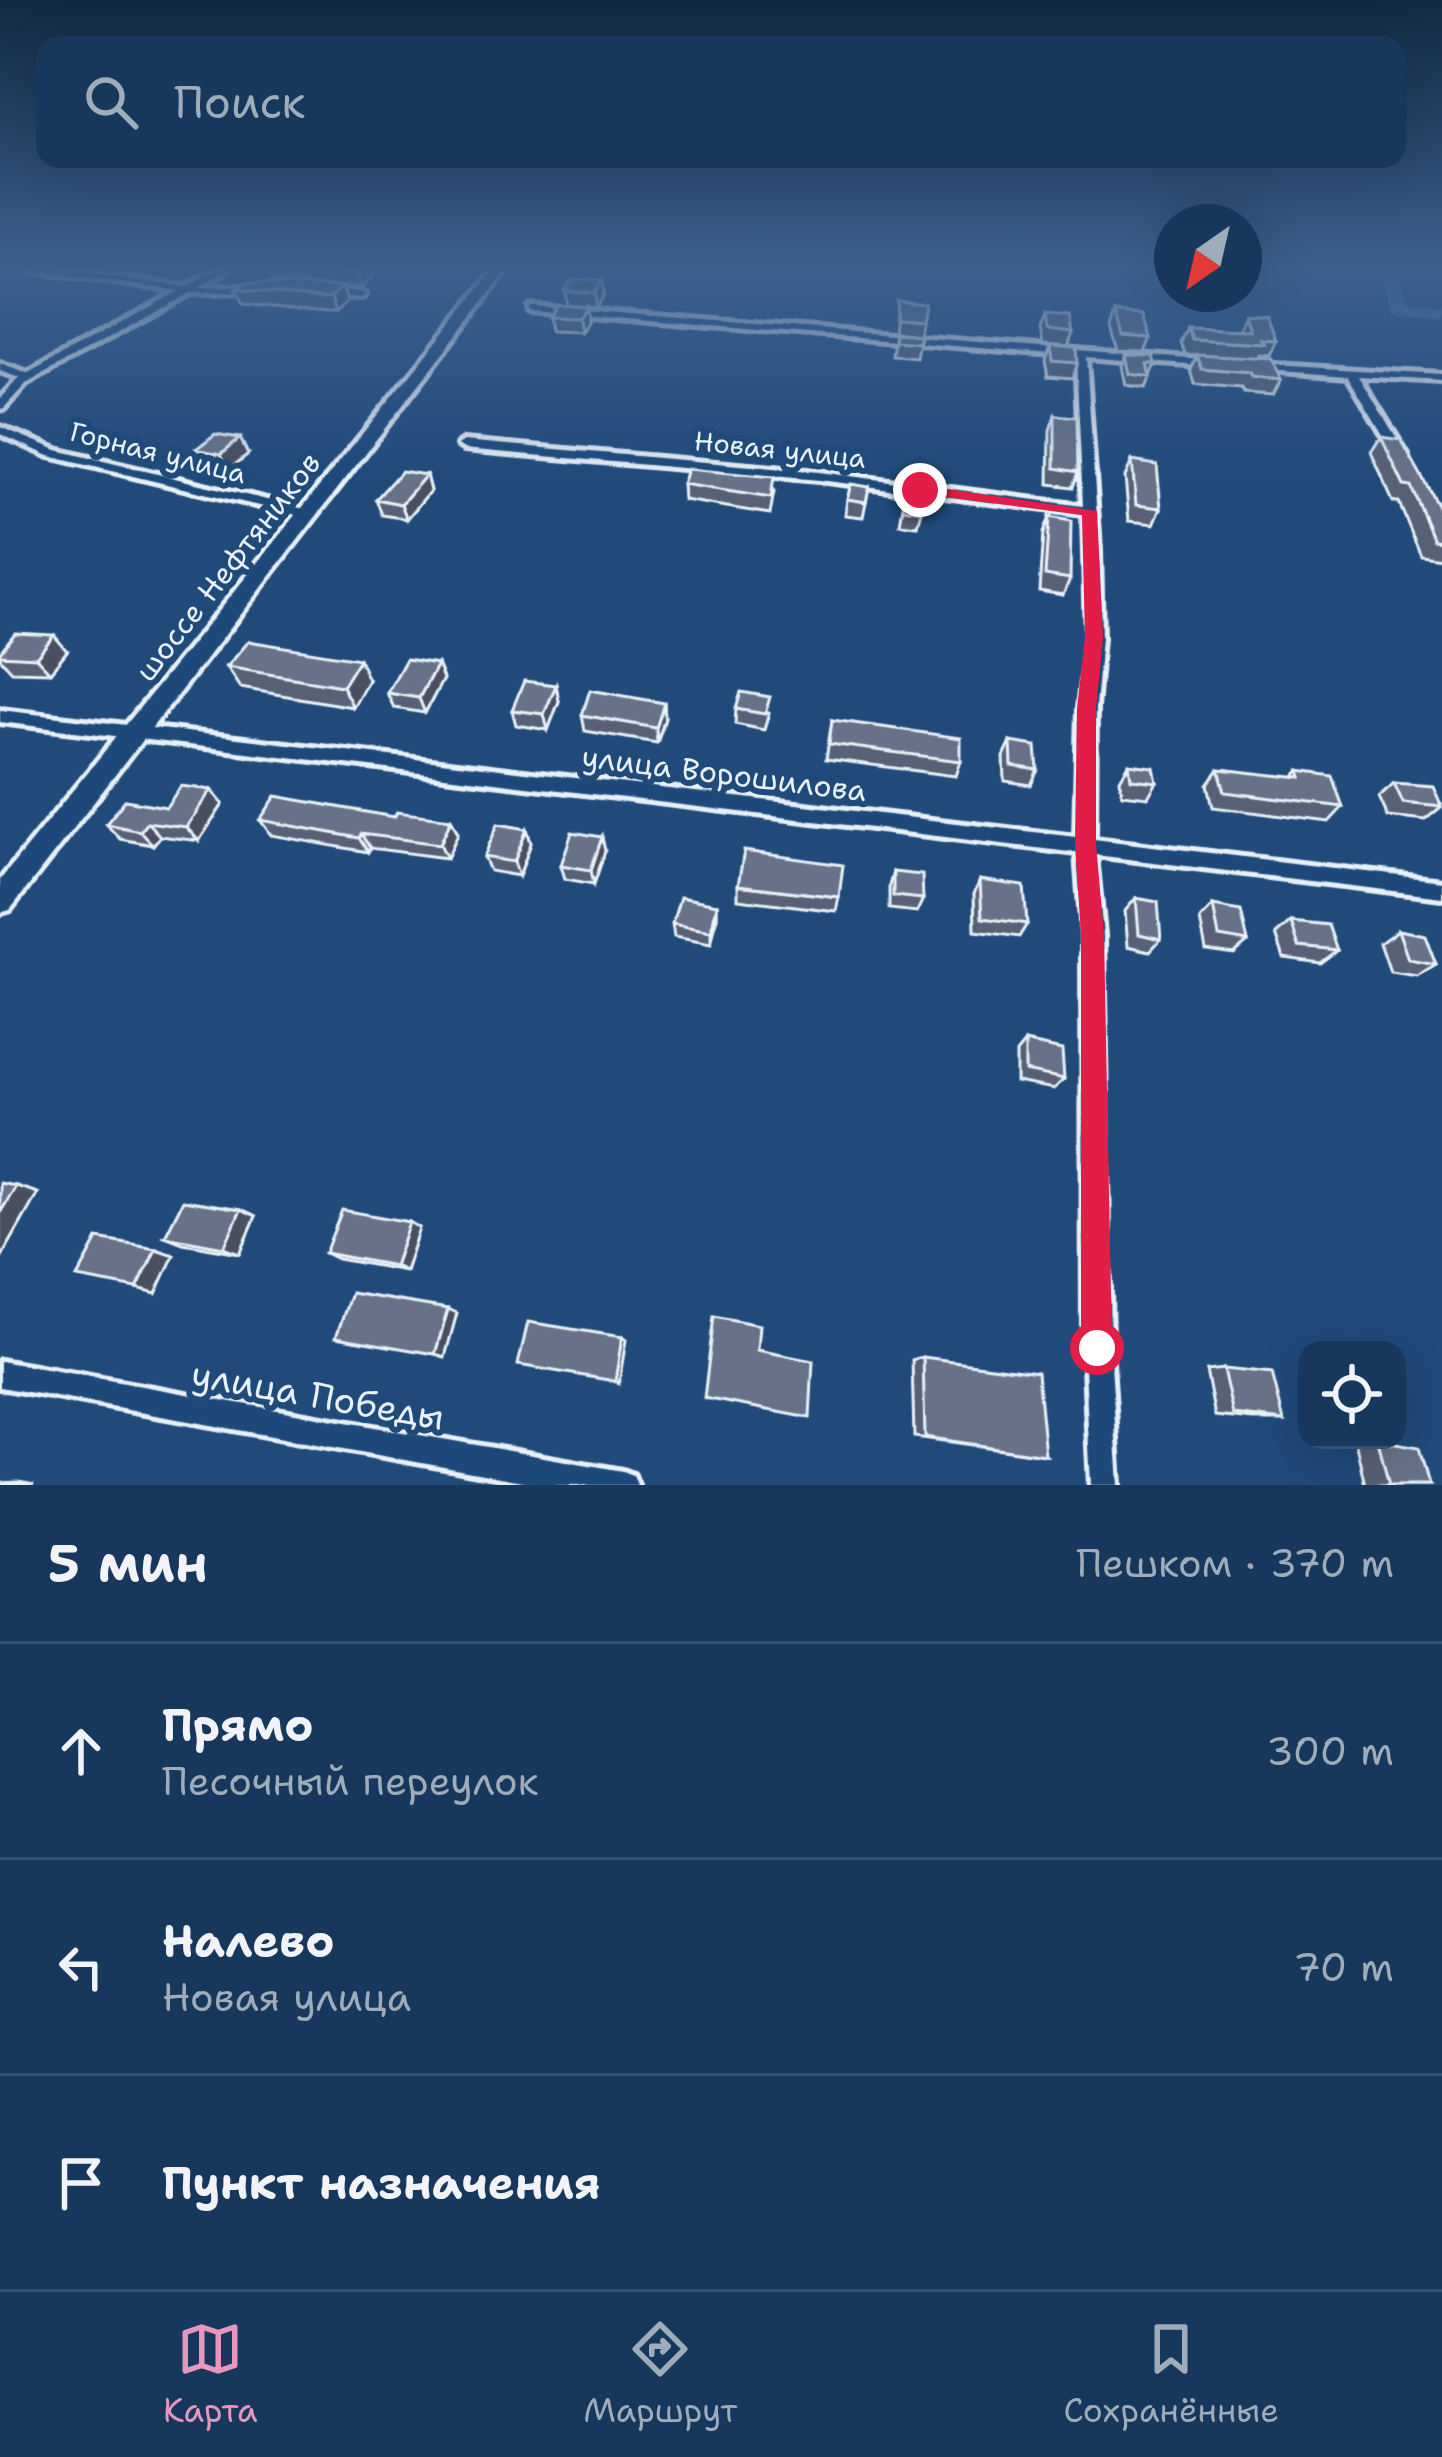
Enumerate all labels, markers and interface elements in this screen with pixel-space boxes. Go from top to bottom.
search box [36,36,1406,168]
icon: search [78,69,144,135]
text: Поиск [174,72,305,132]
north arrow [1154,204,1262,312]
street label: Горная улица [66,413,250,492]
street label: Новая улица [692,422,868,477]
street label: шоссе Нефтяников [125,444,330,690]
route end [893,463,947,517]
street label: улица Ворошилова [579,736,869,811]
route start [1070,1321,1124,1375]
map controls [1298,1341,1406,1449]
button: locate [1298,1341,1406,1449]
street label: улица Победы [188,1349,448,1442]
text: 5 мин [48,1529,208,1597]
text: Пешком · 370 m [1076,1537,1394,1589]
text: Прямо [162,1695,313,1755]
icon: ahead [48,1718,114,1784]
text: 300 m [1266,1725,1394,1777]
text: Песочный переулок [162,1755,538,1807]
text: Налево [162,1911,335,1971]
icon: left [48,1934,114,2000]
text: 70 m [1293,1941,1394,1993]
text: Новая улица [162,1971,411,2023]
icon: arrive [48,2150,114,2216]
text: Пункт назначения [162,2153,601,2213]
tab: Карта [163,2316,257,2433]
tab: Маршрут [583,2316,737,2433]
tab: Сохранённые [1063,2316,1279,2433]

